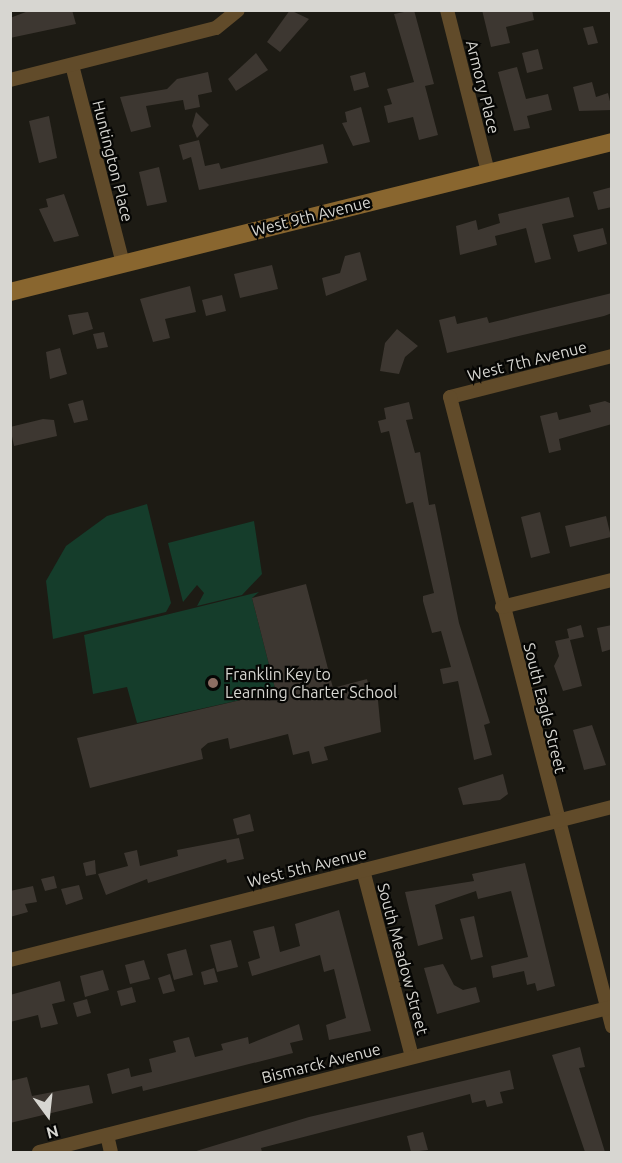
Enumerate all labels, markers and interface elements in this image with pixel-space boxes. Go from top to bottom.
street label: Armory Place [462,38,504,136]
street label: Huntington Place [89,98,137,224]
street label: West 9th Avenue [249,192,373,240]
street label: West 7th Avenue [465,337,589,385]
street label: South Eagle Street [520,641,570,775]
place label: Franklin Key to Learning Charter School [225,664,397,702]
marker: Franklin Key to Learning Charter School [206,676,220,690]
street label: West 5th Avenue [245,843,369,891]
street label: South Meadow Street [373,881,433,1037]
street label: Bismarck Avenue [259,1039,383,1087]
north arrow [18,1085,78,1145]
text: N [45,1122,61,1143]

